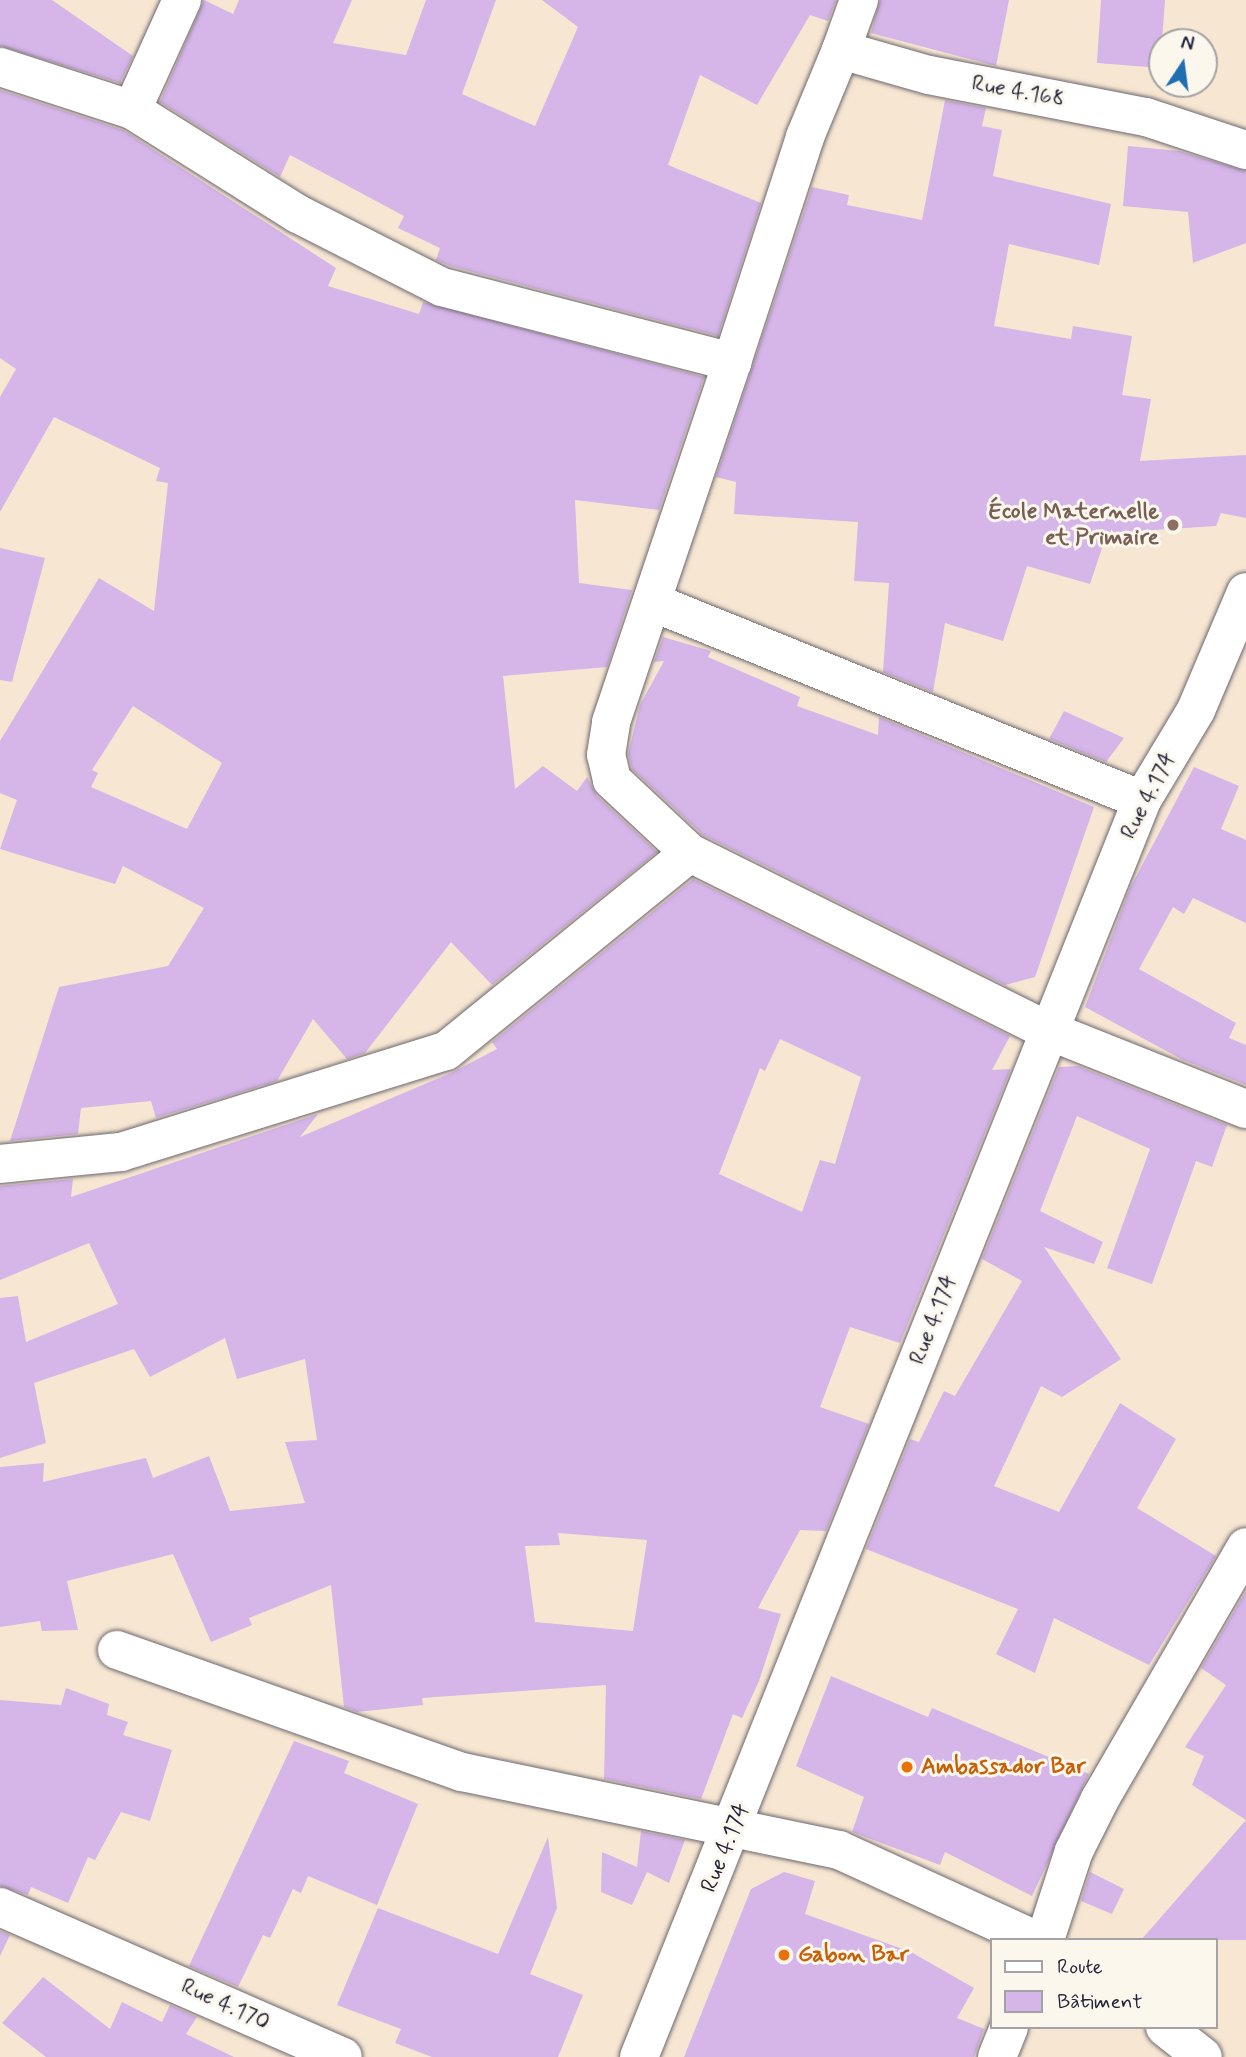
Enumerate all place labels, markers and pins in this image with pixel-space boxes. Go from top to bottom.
place label: École Maternelle et Primaire [999,498,1159,552]
marker: École Maternelle et Primaire [1165,517,1181,533]
place label: Ambassador Bar [921,1753,1086,1781]
marker: Ambassador Bar [899,1759,915,1775]
place label: Gabon Bar [798,1941,907,1969]
marker: Gabon Bar [776,1947,792,1963]

